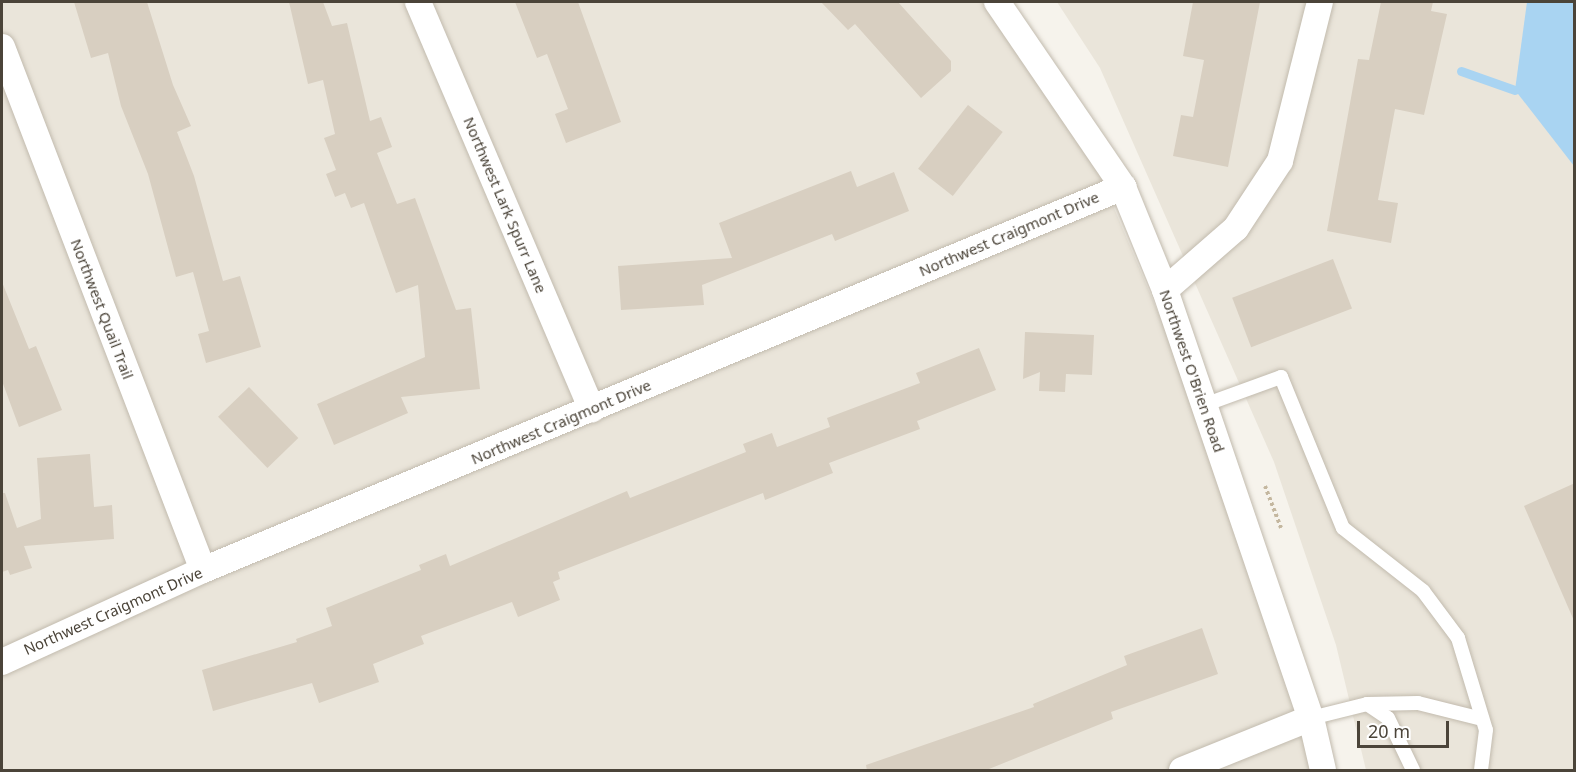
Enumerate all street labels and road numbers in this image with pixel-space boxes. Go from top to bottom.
street label: Northwest Lark Spurr Lane [460,114,550,296]
street label: Northwest Craigmont Drive [916,188,1102,280]
street label: Northwest Quail Trail [67,236,137,382]
street label: Northwest O'Brien Road [1156,287,1228,455]
street label: Northwest Craigmont Drive [468,376,654,468]
street label: Northwest Craigmont Drive [21,563,205,659]

